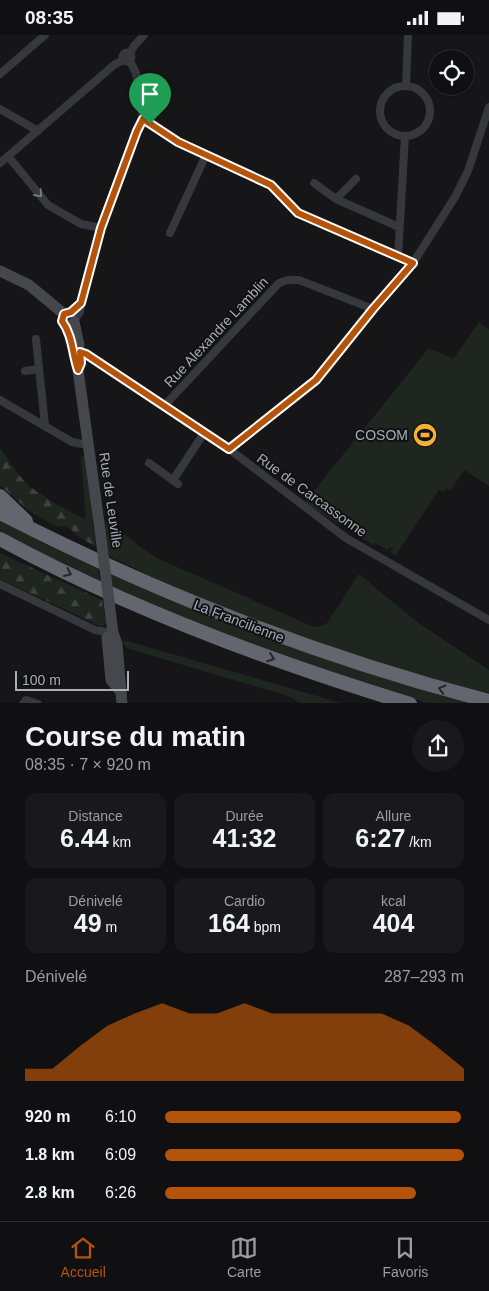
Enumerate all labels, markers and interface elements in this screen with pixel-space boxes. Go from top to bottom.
text: 08:35 [25,7,74,28]
map controls [429,50,474,95]
button: locate [429,50,474,95]
pin [129,73,171,124]
icon: arrive [136,80,164,108]
one-way arrow [33,189,42,198]
street label: Rue Alexandre Lamblin [161,274,271,390]
sports icon: COSOM [412,422,438,448]
place label: COSOM [355,427,408,443]
street label: Rue de Carcassonne [254,450,370,540]
street label: Rue de Leuville [96,451,126,549]
one-way arrow [63,567,72,577]
street label: La Francilienne [191,596,287,646]
one-way arrow [266,652,274,662]
scale bar [15,669,129,692]
text: 100 m [22,672,61,688]
one-way arrow [438,684,447,694]
button: share [412,720,464,772]
text: Course du matin [25,721,246,752]
text: 08:35 · 7 × 920 m [25,756,151,773]
text: Distance [68,808,123,824]
text: Durée [225,808,264,824]
text: Allure [376,808,411,824]
text: 6.44 [60,824,109,852]
text: 41:32 [213,824,276,852]
text: 6:27 [355,824,405,852]
text: km [109,834,131,850]
text: /km [405,834,432,850]
text: Dénivelé [68,893,123,909]
text: Cardio [224,893,265,909]
text: kcal [381,893,406,909]
text: 49 [74,909,102,937]
text: 164 [208,909,250,937]
text: 404 [373,909,414,937]
text: m [102,919,117,935]
text: bpm [250,919,281,935]
text: Dénivelé [25,968,87,985]
text: 287–293 m [384,968,464,985]
text: 920 m [25,1108,70,1125]
text: 6:10 [105,1108,136,1125]
text: 1.8 km [25,1146,75,1163]
text: 6:09 [105,1146,136,1163]
text: 2.8 km [25,1184,75,1201]
text: 6:26 [105,1184,136,1201]
tab: Accueil [61,1234,106,1280]
tab: Carte [227,1234,261,1280]
tab: Favoris [382,1234,428,1280]

